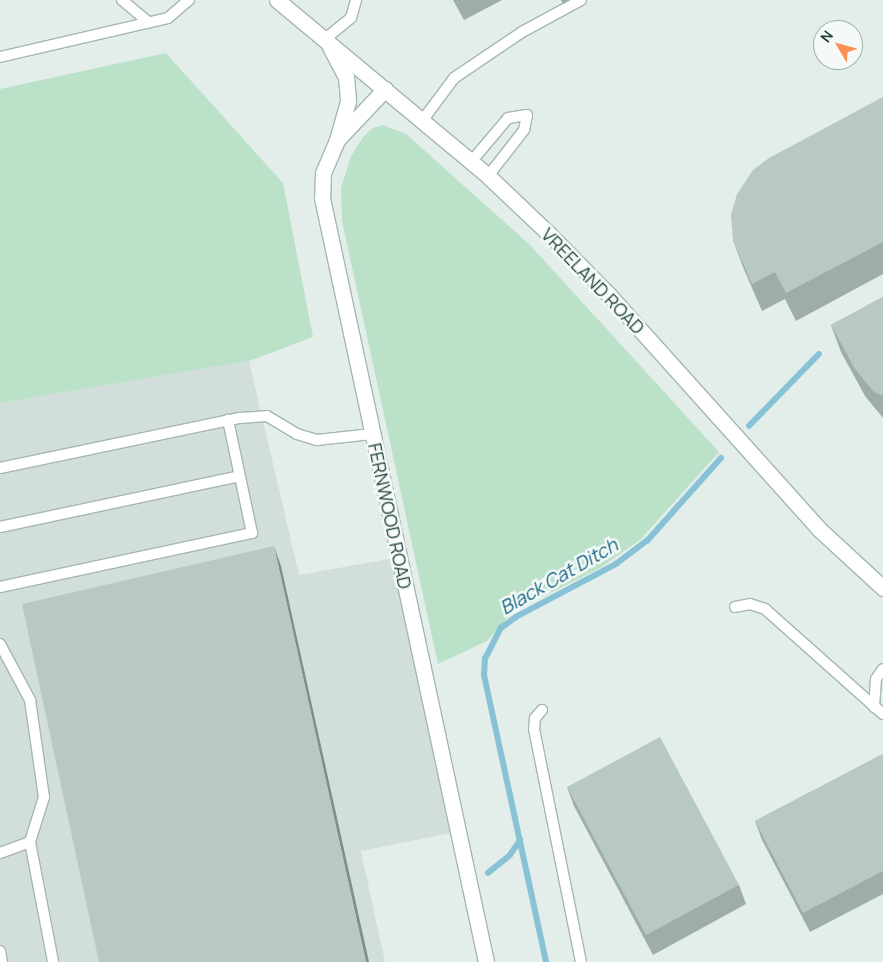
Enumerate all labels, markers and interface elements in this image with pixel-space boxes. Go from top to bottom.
north arrow [813,20,863,70]
text: N [816,27,837,46]
street label: VREELAND ROAD [537,224,649,338]
street label: FERNWOOD ROAD [364,441,416,591]
water label: Black Cat Ditch [496,534,622,620]

